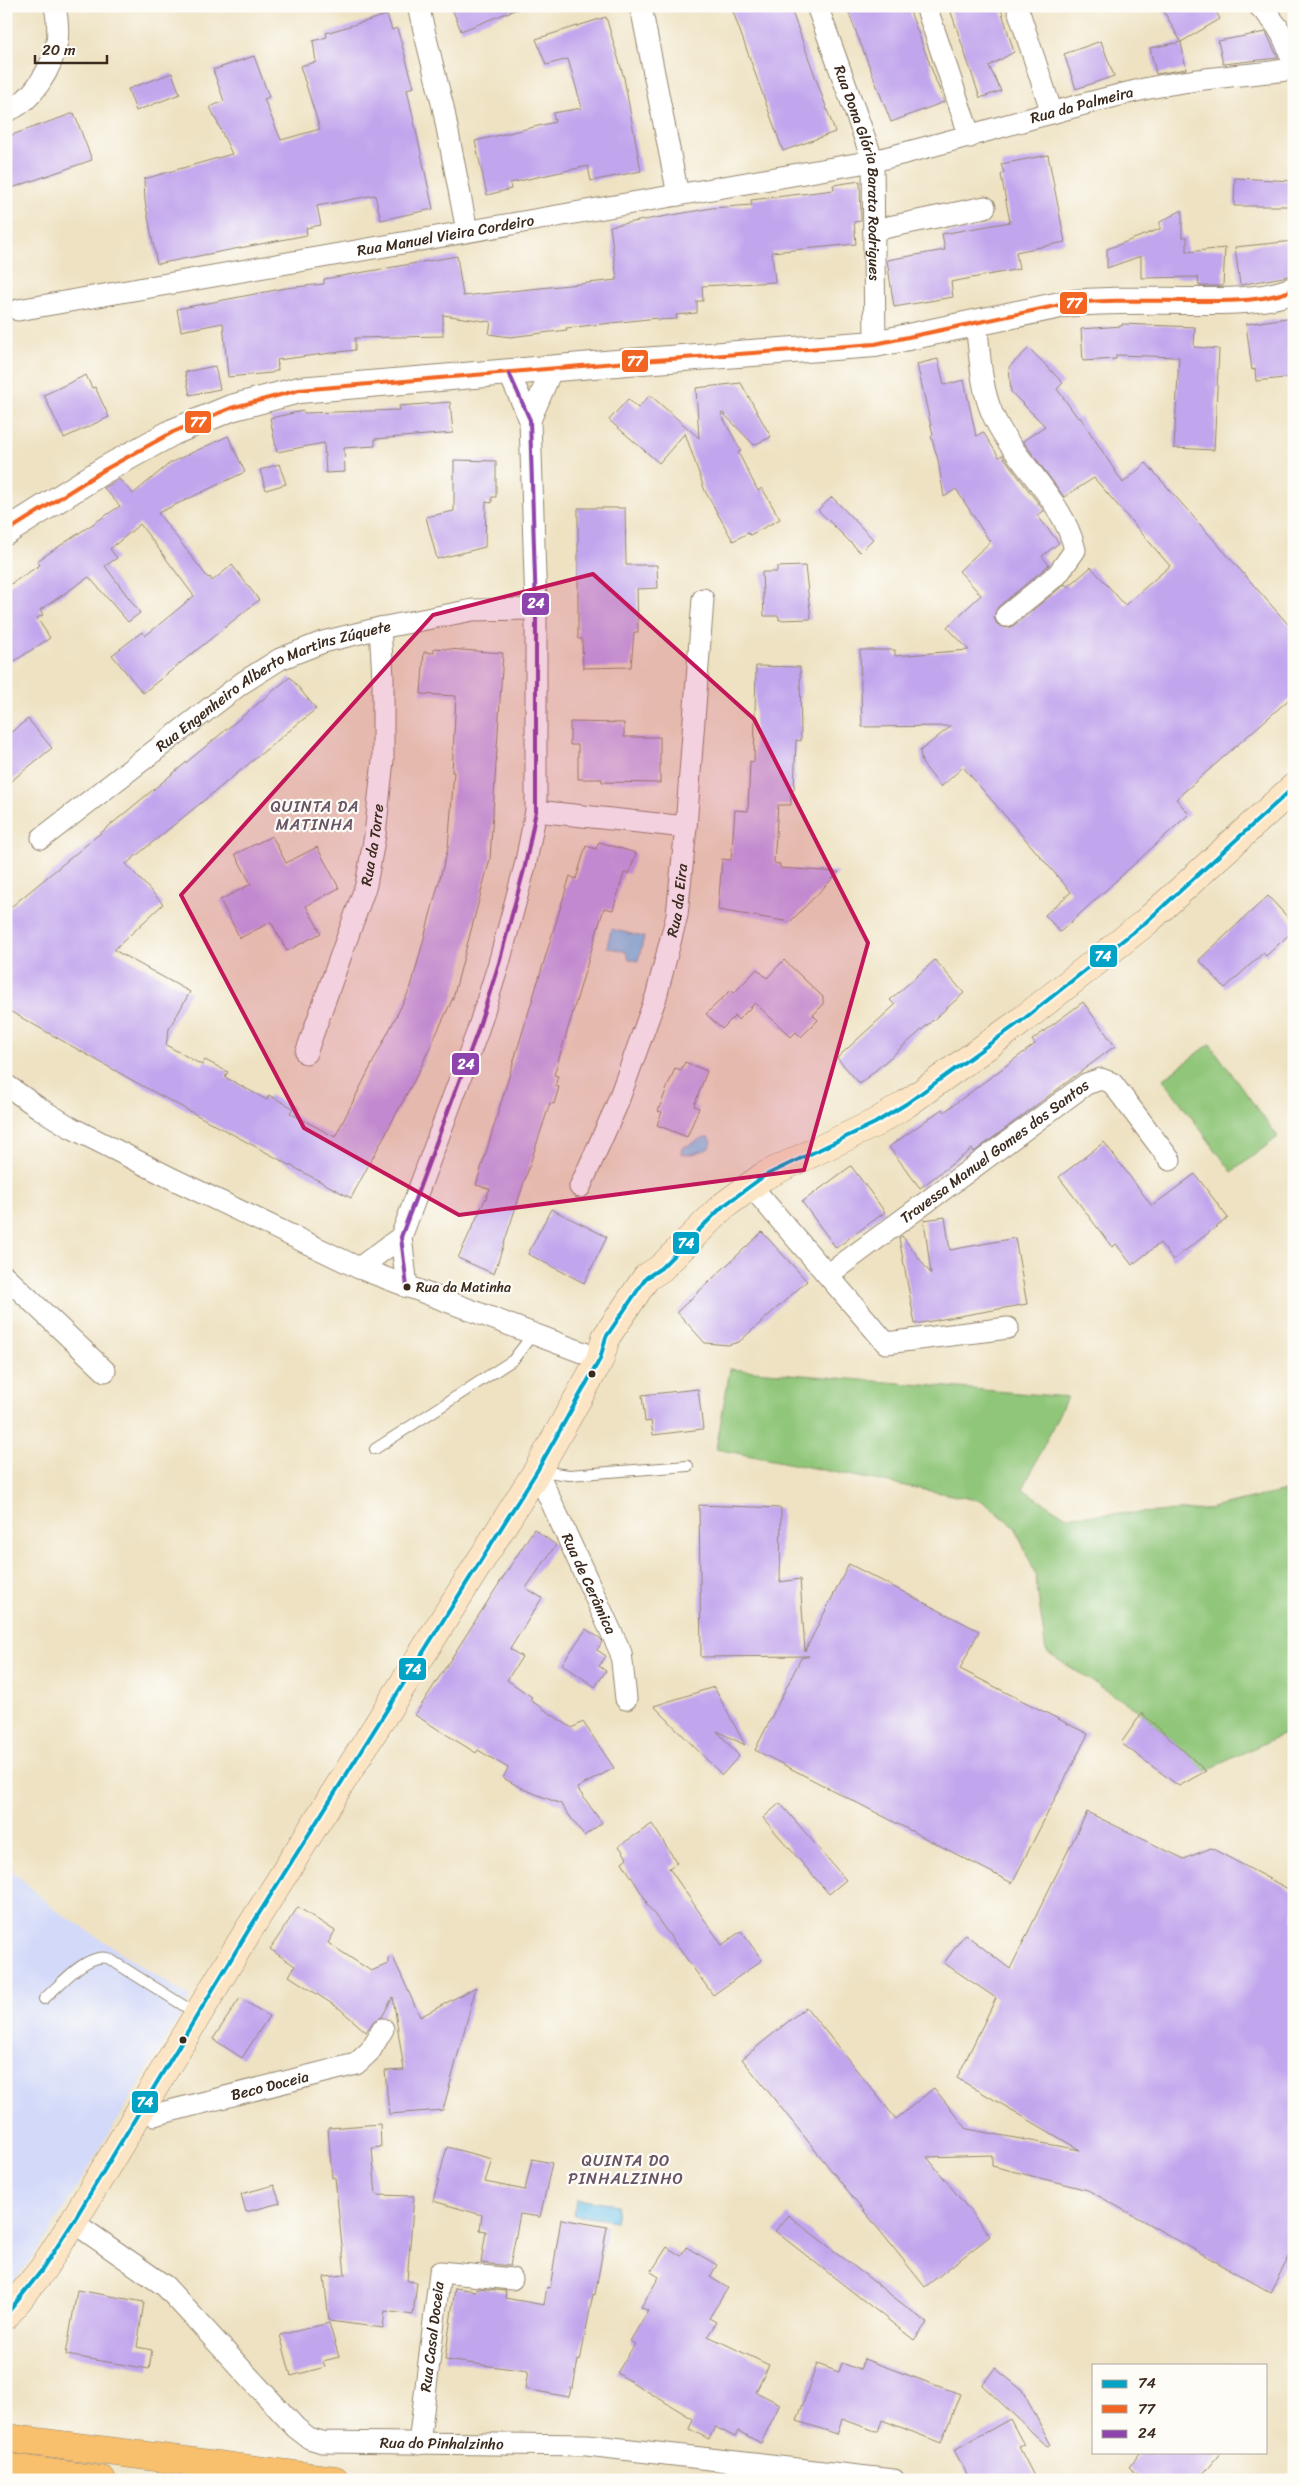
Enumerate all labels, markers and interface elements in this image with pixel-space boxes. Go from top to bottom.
scale bar [35,32,108,64]
text: 20 m [42,37,76,63]
street label: Rua Dona Glória Barata Rodrigues [826,61,887,282]
street label: Rua da Palmeira [1027,79,1137,131]
street label: Rua Manuel Vieira Cordeiro [355,207,536,264]
line badge: 77 [1059,291,1088,315]
text: 77 [1066,291,1083,316]
line badge: 77 [621,349,649,373]
text: 77 [627,349,644,374]
line badge: 77 [184,410,212,434]
text: 77 [190,410,207,435]
text: 24 [527,591,545,616]
line badge: 24 [521,592,550,616]
street label: Rua Engenheiro Alberto Martins Zúquete [150,613,393,759]
district label: QUINTA DA MATINHA [270,792,360,839]
street label: Rua da Torre [353,802,391,888]
street label: Rua da Eira [659,862,695,940]
line badge: 74 [1089,944,1118,968]
text: 74 [1095,944,1112,969]
line badge: 24 [451,1052,480,1076]
text: 24 [457,1052,475,1077]
street label: Travessa Manuel Gomes dos Santos [894,1073,1095,1230]
line badge: 74 [672,1231,700,1255]
text: 74 [678,1231,695,1256]
place label: Rua da Matinha [416,1275,511,1300]
marker: Rua da Matinha [402,1282,412,1292]
unlabelled marker [587,1369,597,1379]
street label: Rua de Cerâmica [554,1529,624,1639]
line badge: 74 [398,1657,427,1681]
text: 74 [405,1657,422,1682]
unlabelled marker [178,2035,188,2045]
street label: Beco Doceia [228,2063,312,2108]
line badge: 74 [131,2090,159,2114]
text: 74 [137,2090,154,2115]
district label: QUINTA DO PINHALZINHO [568,2146,684,2193]
street label: Rua Casal Doceia [412,2280,452,2394]
legend [1092,2364,1268,2454]
text: 74 [1138,2370,1156,2396]
text: 77 [1138,2396,1157,2422]
text: 24 [1138,2420,1156,2446]
street label: Rua do Pinhalzinho [380,2430,504,2457]

